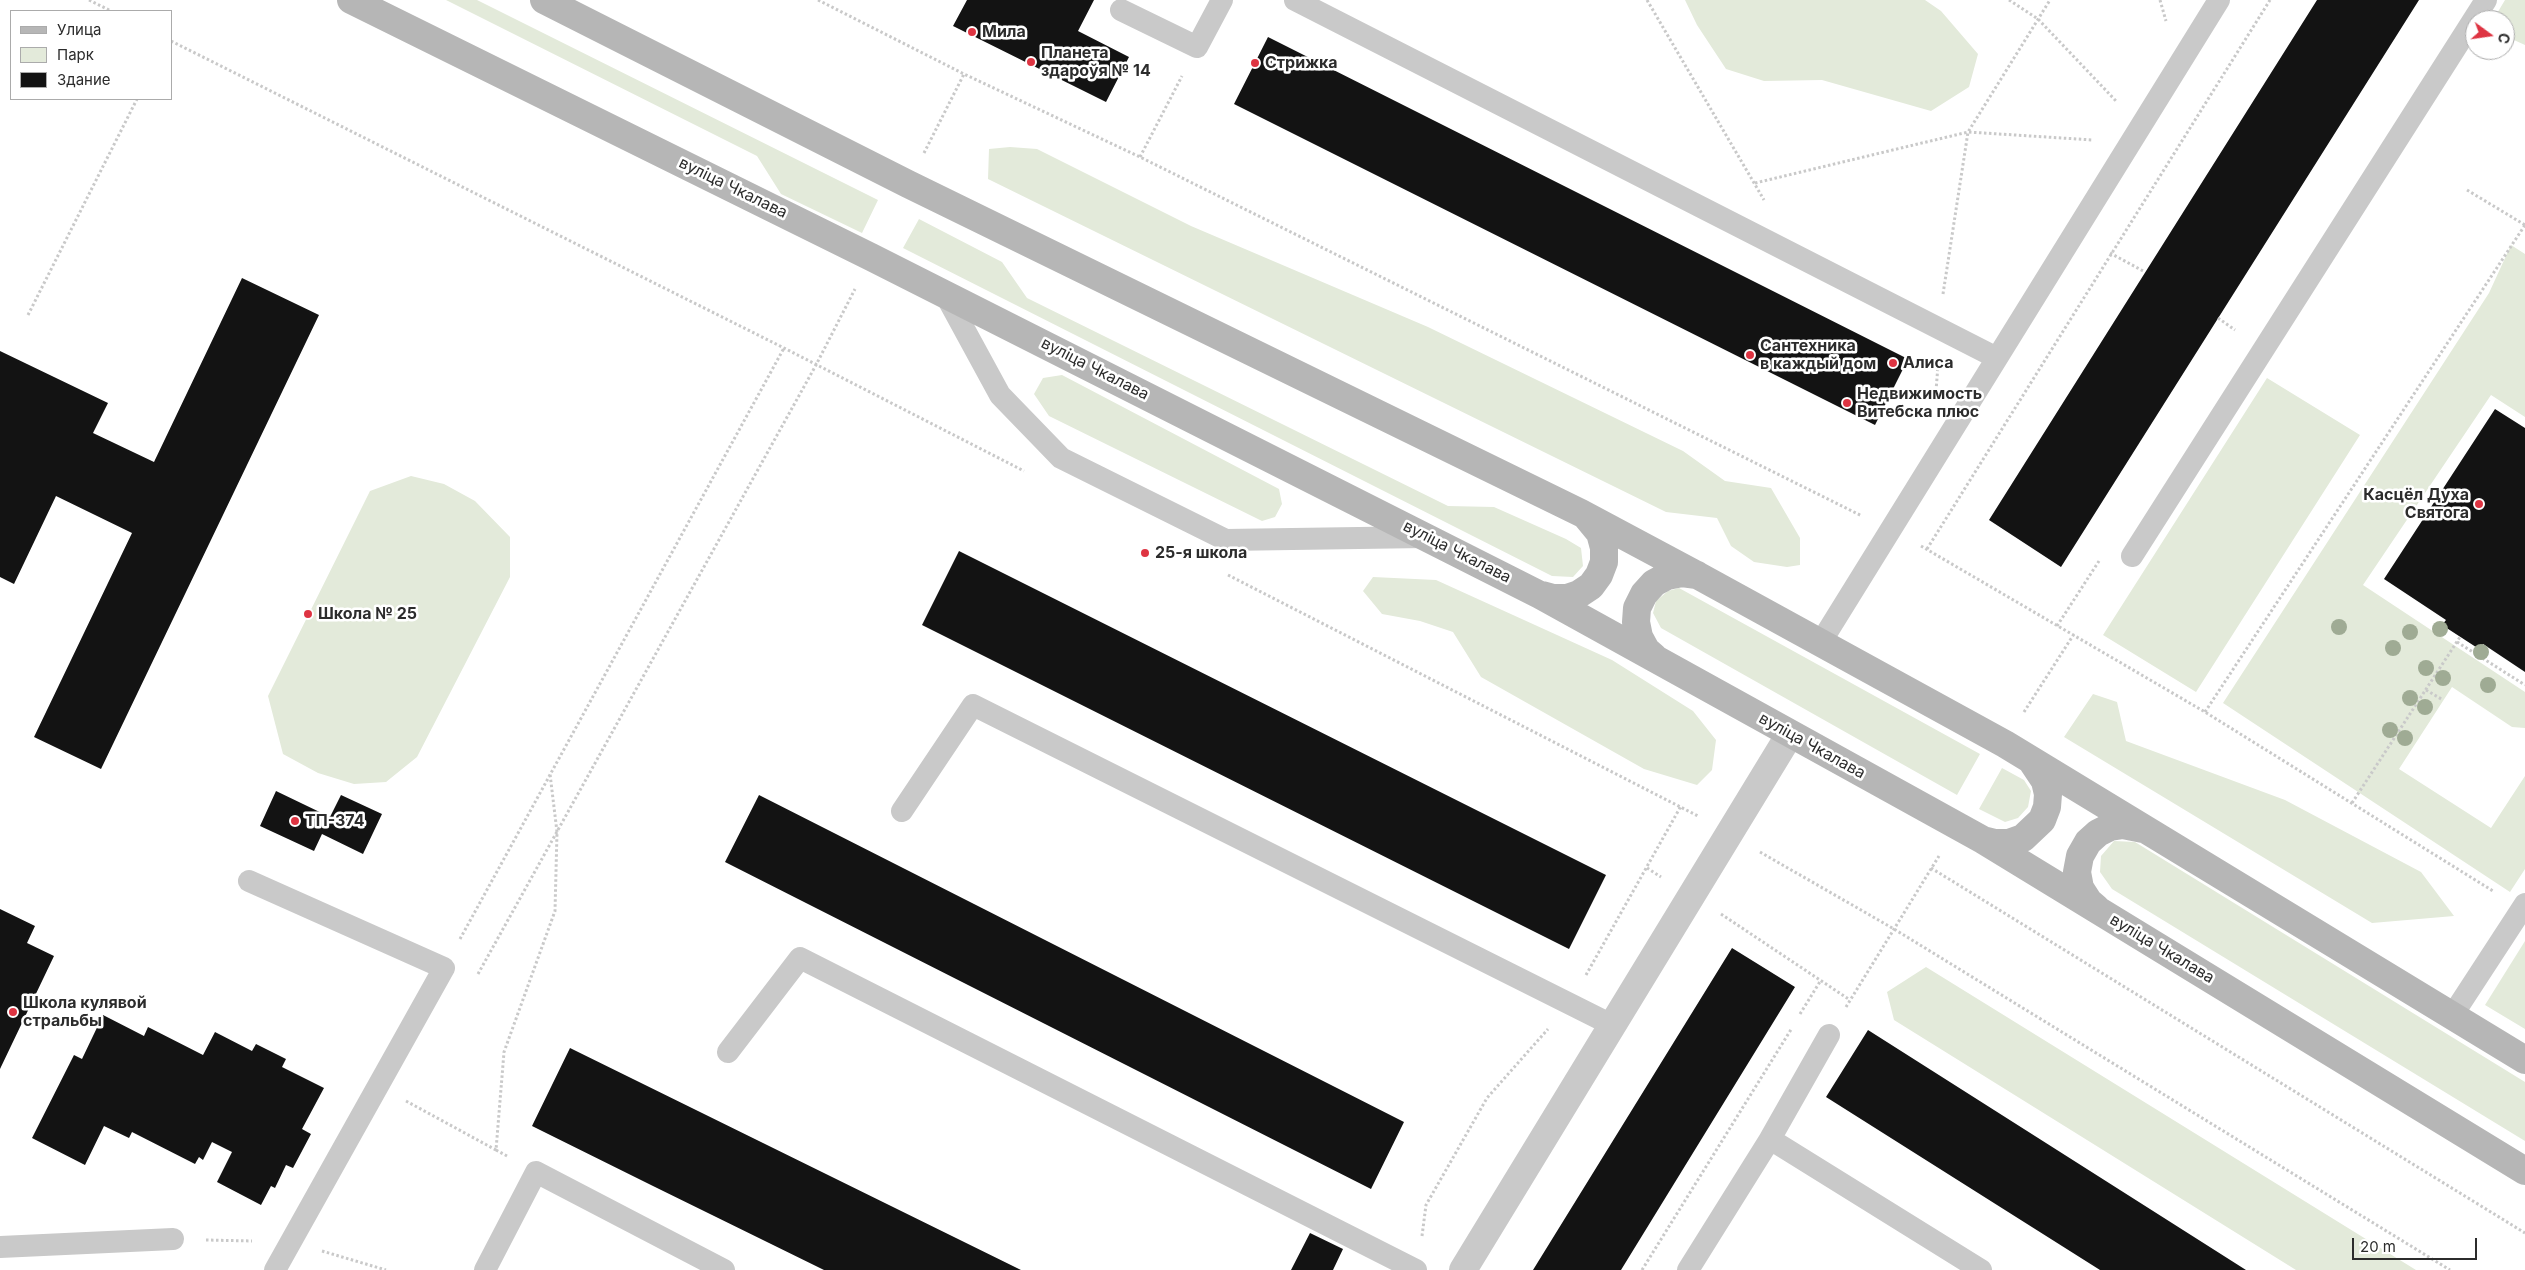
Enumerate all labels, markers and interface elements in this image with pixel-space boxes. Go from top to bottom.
legend [10,10,172,100]
north arrow [2465,10,2515,60]
text: Улица [57,20,101,39]
place label: Мила [982,22,1026,42]
marker: Мила [966,26,978,38]
text: С [2495,31,2514,46]
place label: Планета здароўя № 14 [1041,43,1151,81]
text: Парк [57,45,94,64]
place label: Стрижка [1265,53,1338,73]
marker: Планета здароўя № 14 [1025,56,1037,68]
marker: Стрижка [1249,57,1261,69]
text: Здание [57,70,111,89]
street label: вуліца Чкалава [676,153,790,223]
street label: вуліца Чкалава [1038,334,1152,404]
place label: Сантехника в каждый дом [1760,336,1876,374]
marker: Сантехника в каждый дом [1744,349,1756,361]
place label: Алиса [1903,353,1953,373]
marker: Алиса [1887,357,1899,369]
place label: Недвижимость Витебска плюс [1857,384,1982,422]
marker: Недвижимость Витебска плюс [1841,397,1853,409]
place label: Касцёл Духа Святога [2363,485,2469,523]
marker: Касцёл Духа Святога [2473,498,2485,510]
street label: вуліца Чкалава [1400,517,1514,587]
place label: 25-я школа [1155,543,1247,563]
marker: 25-я школа [1139,547,1151,559]
place label: Школа № 25 [318,604,417,624]
marker: Школа № 25 [302,608,314,620]
street label: вуліца Чкалава [1756,709,1868,783]
place label: ТП-374 [305,811,365,831]
marker: ТП-374 [289,815,301,827]
street label: вуліца Чкалава [2106,910,2218,988]
place label: Школа кулявой стральбы [23,993,147,1031]
marker: Школа кулявой стральбы [7,1006,19,1018]
scale bar [2355,1228,2480,1260]
text: 20 m [2360,1237,2396,1256]

